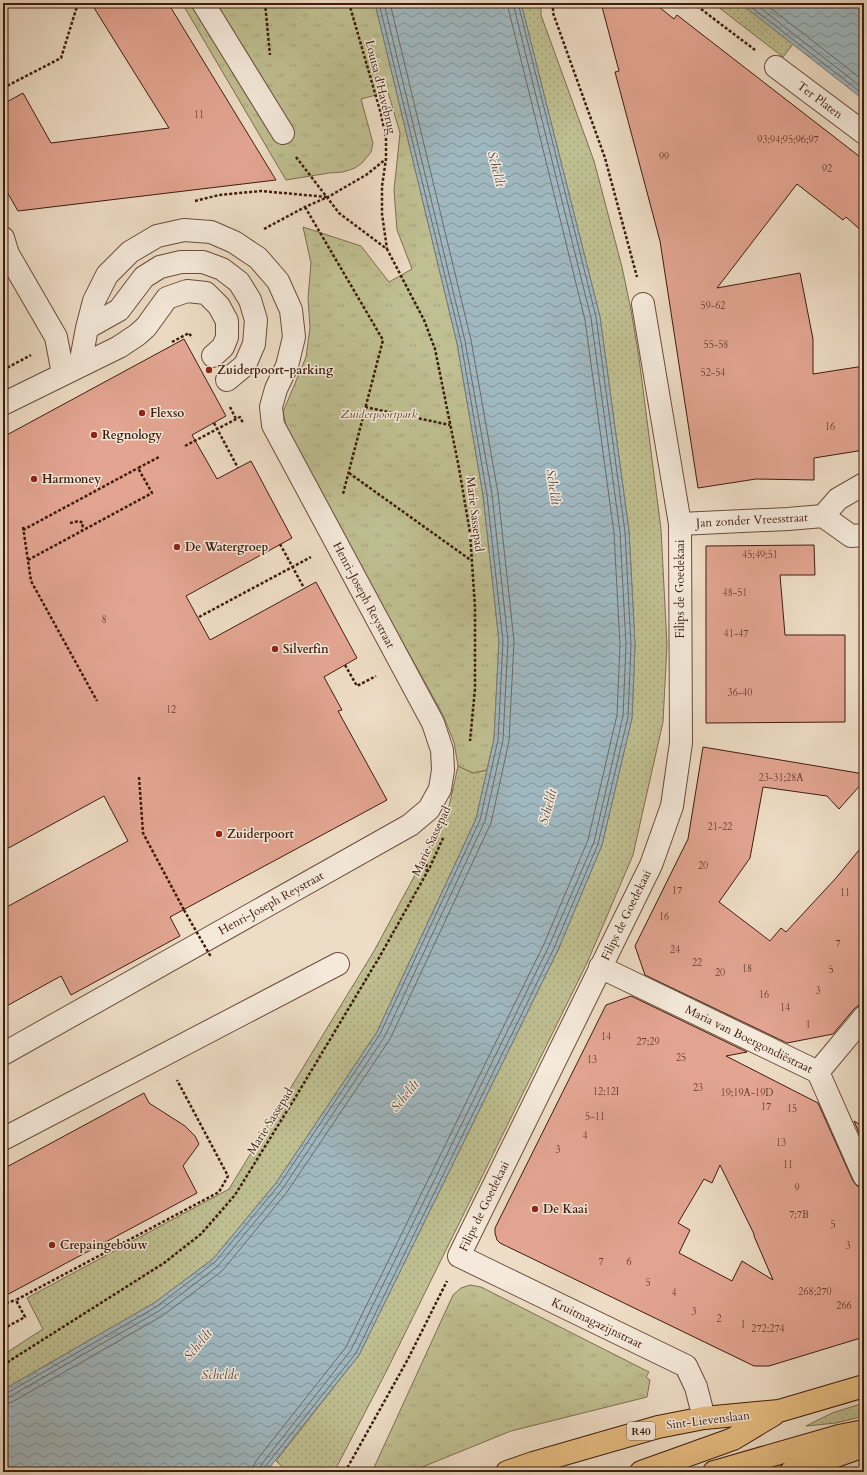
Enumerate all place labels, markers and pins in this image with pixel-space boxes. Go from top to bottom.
place label: Zuiderpoort-parking [217,362,334,378]
marker: Zuiderpoort-parking [204,365,214,375]
place label: Flexso [150,405,184,421]
marker: Flexso [137,408,147,418]
place label: Regnology [102,427,162,443]
marker: Regnology [89,430,99,440]
place label: Harmoney [42,471,101,487]
marker: Harmoney [29,474,39,484]
place label: De Watergroep [185,539,269,555]
marker: De Watergroep [172,542,182,552]
place label: Silverfin [283,641,329,657]
marker: Silverfin [270,644,280,654]
place label: Zuiderpoort [227,826,295,842]
marker: Zuiderpoort [214,829,224,839]
place label: De Kaai [543,1201,588,1217]
marker: De Kaai [530,1204,540,1214]
place label: Crepaingebouw [60,1237,148,1253]
marker: Crepaingebouw [47,1240,57,1250]

